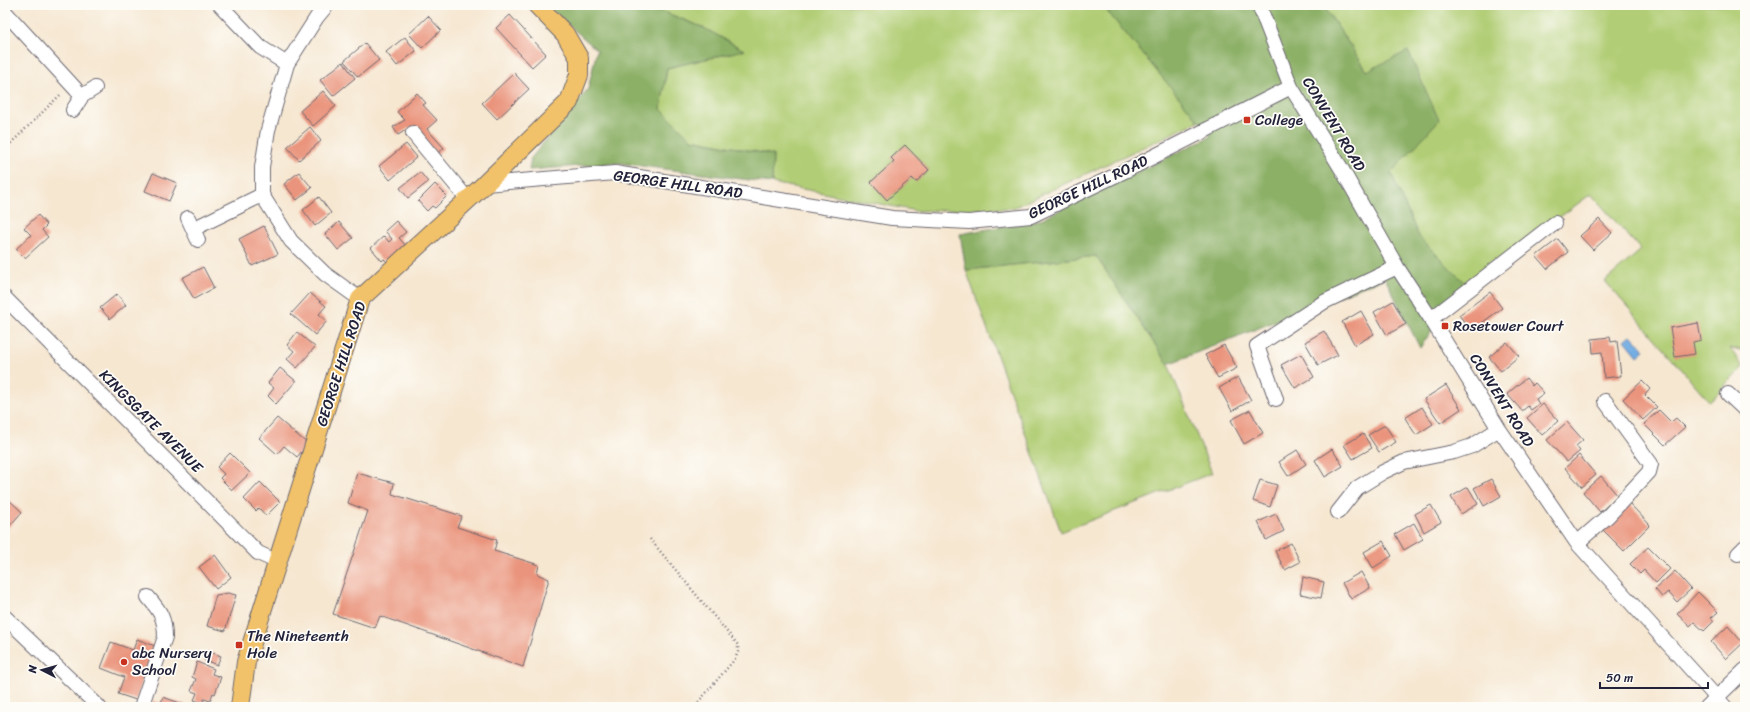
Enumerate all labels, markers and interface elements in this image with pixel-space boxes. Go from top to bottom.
street label: CONVENT ROAD [1295,72,1373,176]
place label: College [1255,107,1303,133]
marker: College [1242,115,1252,125]
street label: GEORGE HILL ROAD [1024,148,1152,226]
street label: GEORGE HILL ROAD [612,162,744,206]
street label: GEORGE HILL ROAD [309,298,373,430]
place label: Rosetower Court [1453,313,1565,339]
marker: Rosetower Court [1440,321,1450,331]
street label: CONVENT ROAD [1463,348,1541,452]
street label: KINGSGATE AVENUE [93,363,210,480]
place label: The Nineteenth Hole [247,623,349,666]
place label: abc Nursery School [132,640,212,683]
marker: The Nineteenth Hole [234,640,244,650]
north arrow [22,650,62,690]
marker: abc Nursery School [119,657,129,667]
text: N [23,664,42,675]
scale bar [1600,664,1708,690]
text: 50 m [1606,667,1633,689]

